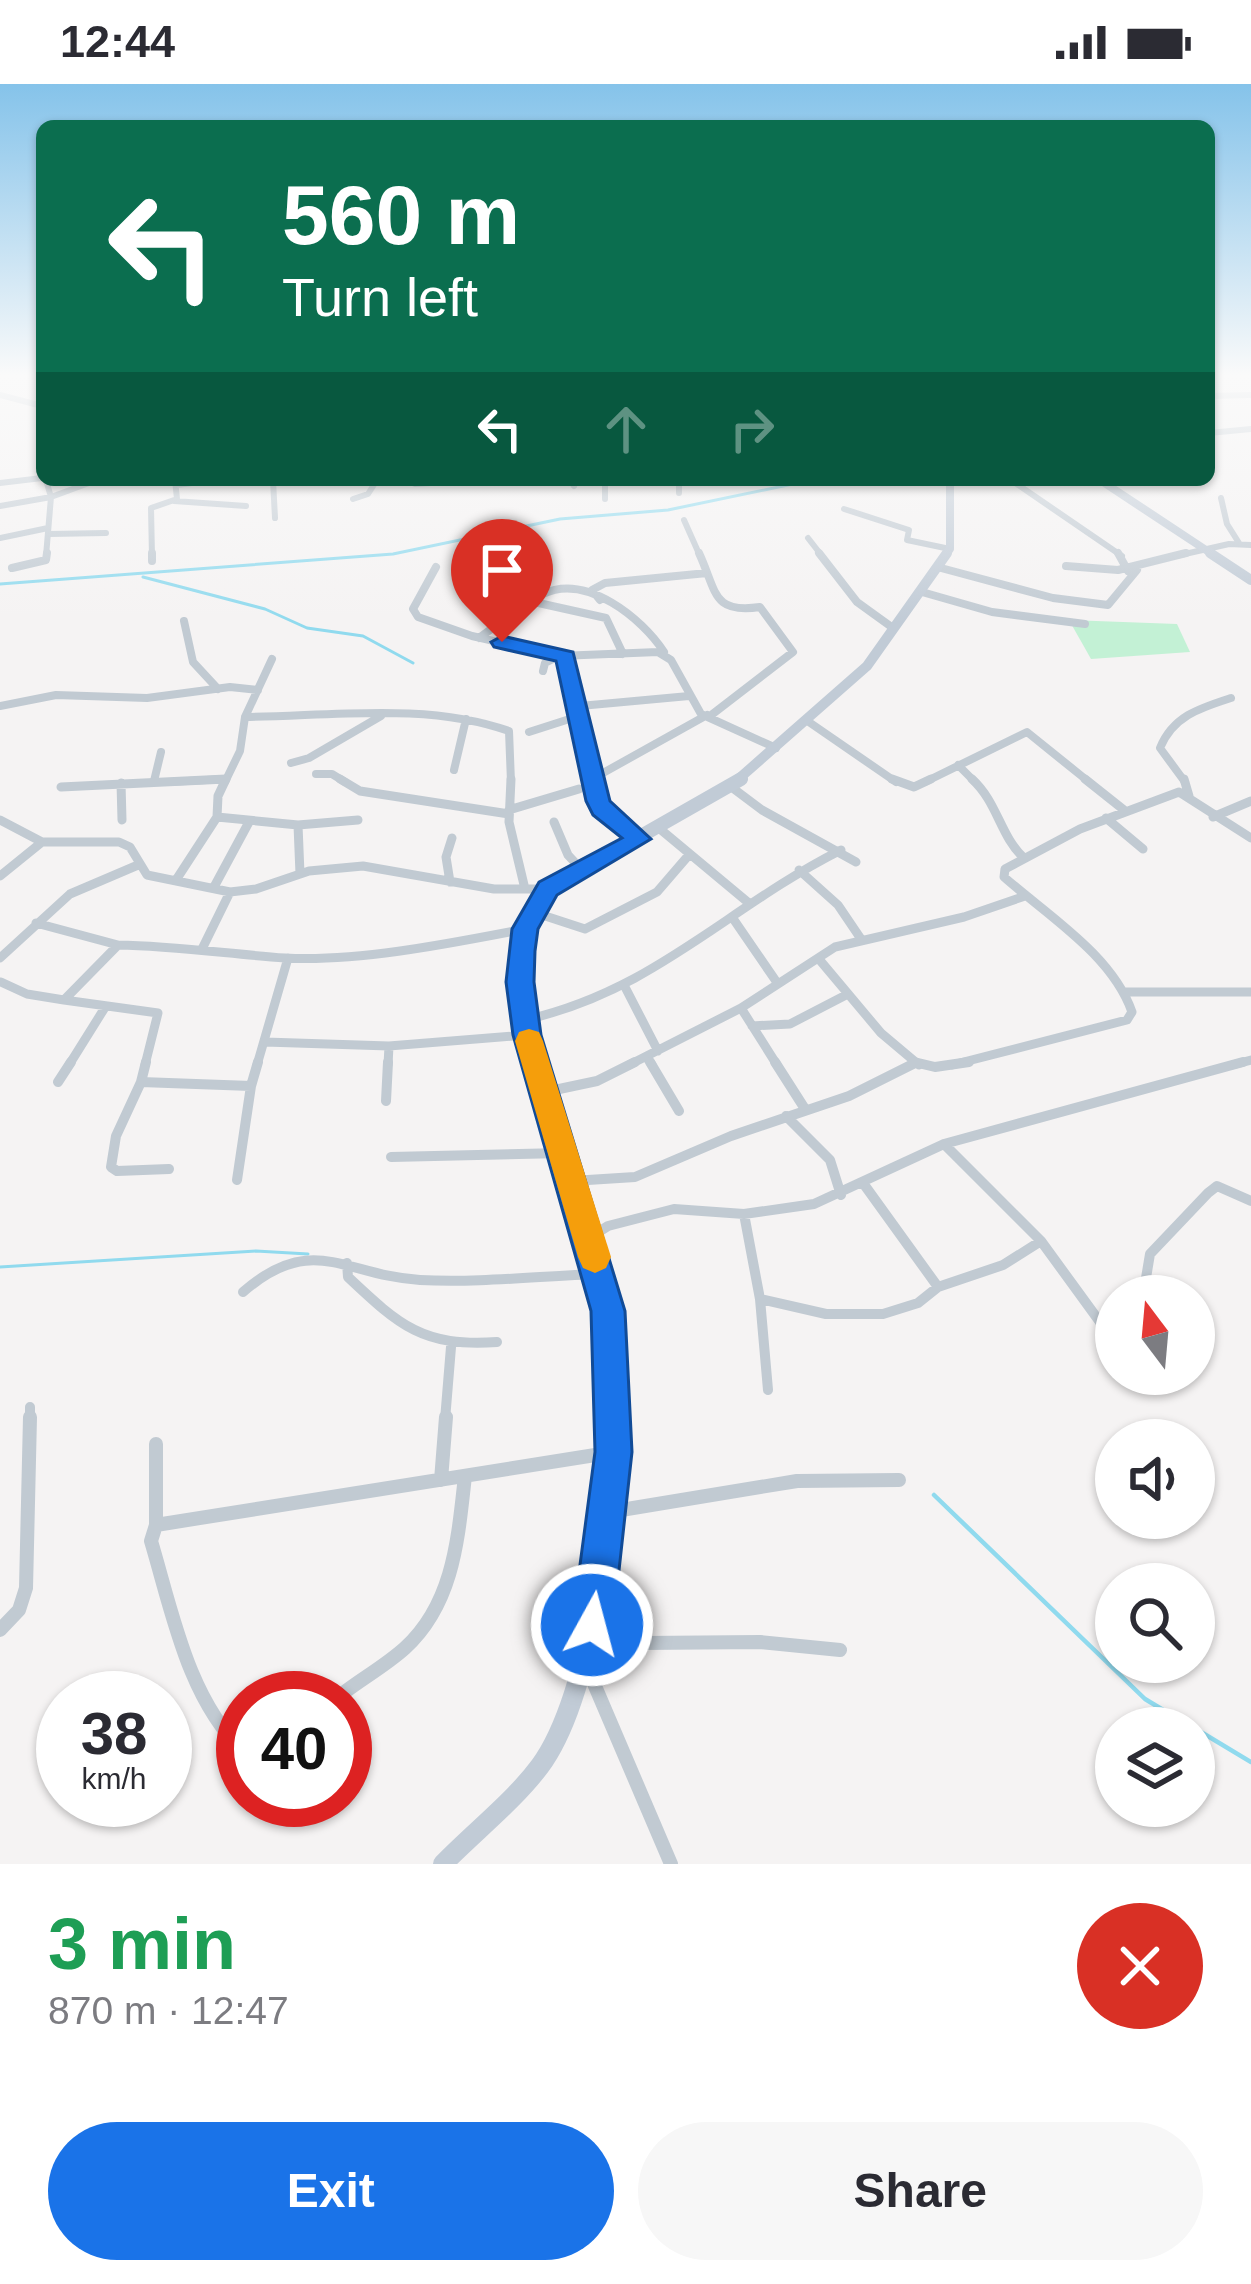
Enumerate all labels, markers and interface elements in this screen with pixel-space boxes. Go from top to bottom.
text: 12:44 [60,16,175,67]
icon: left [84,168,240,324]
text: 560 m [282,168,520,262]
text: Turn left [282,267,478,327]
icon: left [467,396,533,462]
icon: ahead [593,396,659,462]
icon: right [719,396,785,462]
pin [451,519,553,642]
icon: arrive [469,537,535,603]
north arrow [1095,1275,1215,1395]
map controls [1095,1275,1215,1827]
button: sound [1095,1419,1215,1539]
position arrow [529,1562,655,1688]
button: search [1095,1563,1215,1683]
speed limit sign: 40 [216,1671,372,1827]
text: 38 [81,1700,147,1767]
button: layers [1095,1707,1215,1827]
text: km/h [81,1762,147,1795]
button: close [1077,1903,1203,2029]
text: 3 min [48,1904,236,1984]
text: 870 m · 12:47 [48,1989,289,2032]
button: Exit [48,2122,614,2260]
button: Share [638,2122,1203,2260]

